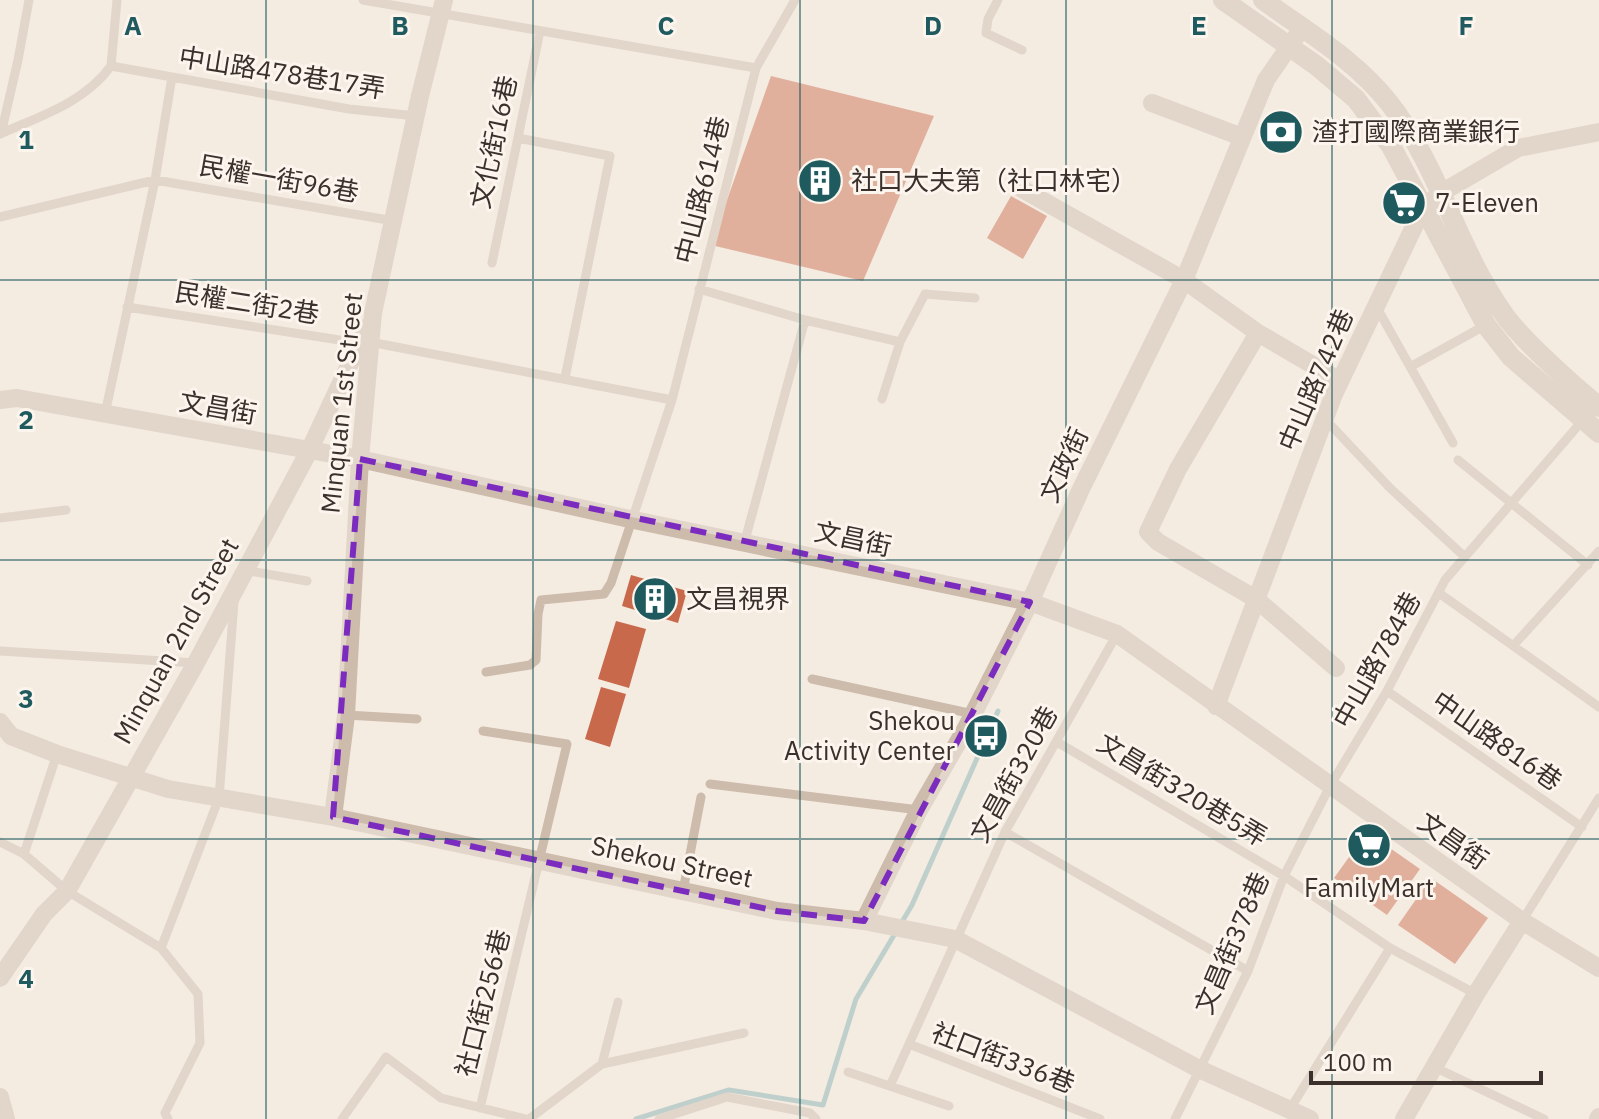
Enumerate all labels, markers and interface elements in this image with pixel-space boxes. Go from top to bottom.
text: A [124,8,142,42]
text: B [391,8,409,42]
text: C [658,8,675,42]
text: D [924,8,942,42]
text: E [1191,8,1207,42]
text: F [1458,8,1474,42]
street label: 中山路478巷17弄 [177,39,388,105]
street label: 文化街16巷 [462,72,524,211]
bank icon: 渣打國際商業銀行 [1257,108,1305,156]
street label: 中山路614巷 [666,112,736,267]
place label: 渣打國際商業銀行 [1312,114,1520,148]
text: 1 [18,122,34,156]
street label: 民權一街96巷 [197,147,362,209]
building icon: 社口大夫第（社口林宅） [796,157,844,205]
place label: 社口大夫第（社口林宅） [851,163,1137,197]
supermarket icon: 7-Eleven [1380,179,1428,227]
place label: 7-Eleven [1435,185,1539,219]
street label: 民權二街2巷 [173,274,322,330]
street label: Minquan 1st Street [313,291,369,515]
street label: 中山路742巷 [1270,304,1360,456]
street label: 文昌街 [177,383,260,431]
text: 2 [18,402,34,436]
street label: 文政街 [1031,422,1095,507]
street label: 文昌街 [812,513,895,563]
street label: Minquan 2nd Street [105,532,246,749]
building icon: 文昌視界 [631,575,679,623]
place label: 文昌視界 [686,581,790,615]
street label: 中山路784巷 [1325,585,1428,734]
text: 3 [18,681,34,715]
street label: 中山路816巷 [1426,683,1569,797]
street label: 文昌街320巷 [962,699,1065,848]
place label: Shekou Activity Center [784,703,955,767]
bus stop icon: Shekou Activity Center [962,712,1010,760]
street label: 文昌街320巷5弄 [1091,725,1274,853]
street label: 文昌街 [1412,804,1495,876]
supermarket icon: FamilyMart [1345,821,1393,869]
street label: Shekou Street [588,827,756,895]
street label: 文昌街378巷 [1186,867,1276,1019]
place label: FamilyMart [1304,870,1434,904]
street label: 社口街256巷 [447,925,517,1080]
text: 4 [18,961,34,995]
street label: 社口街336巷 [927,1014,1080,1100]
scale bar [1311,1035,1541,1085]
text: 100 m [1323,1046,1393,1078]

